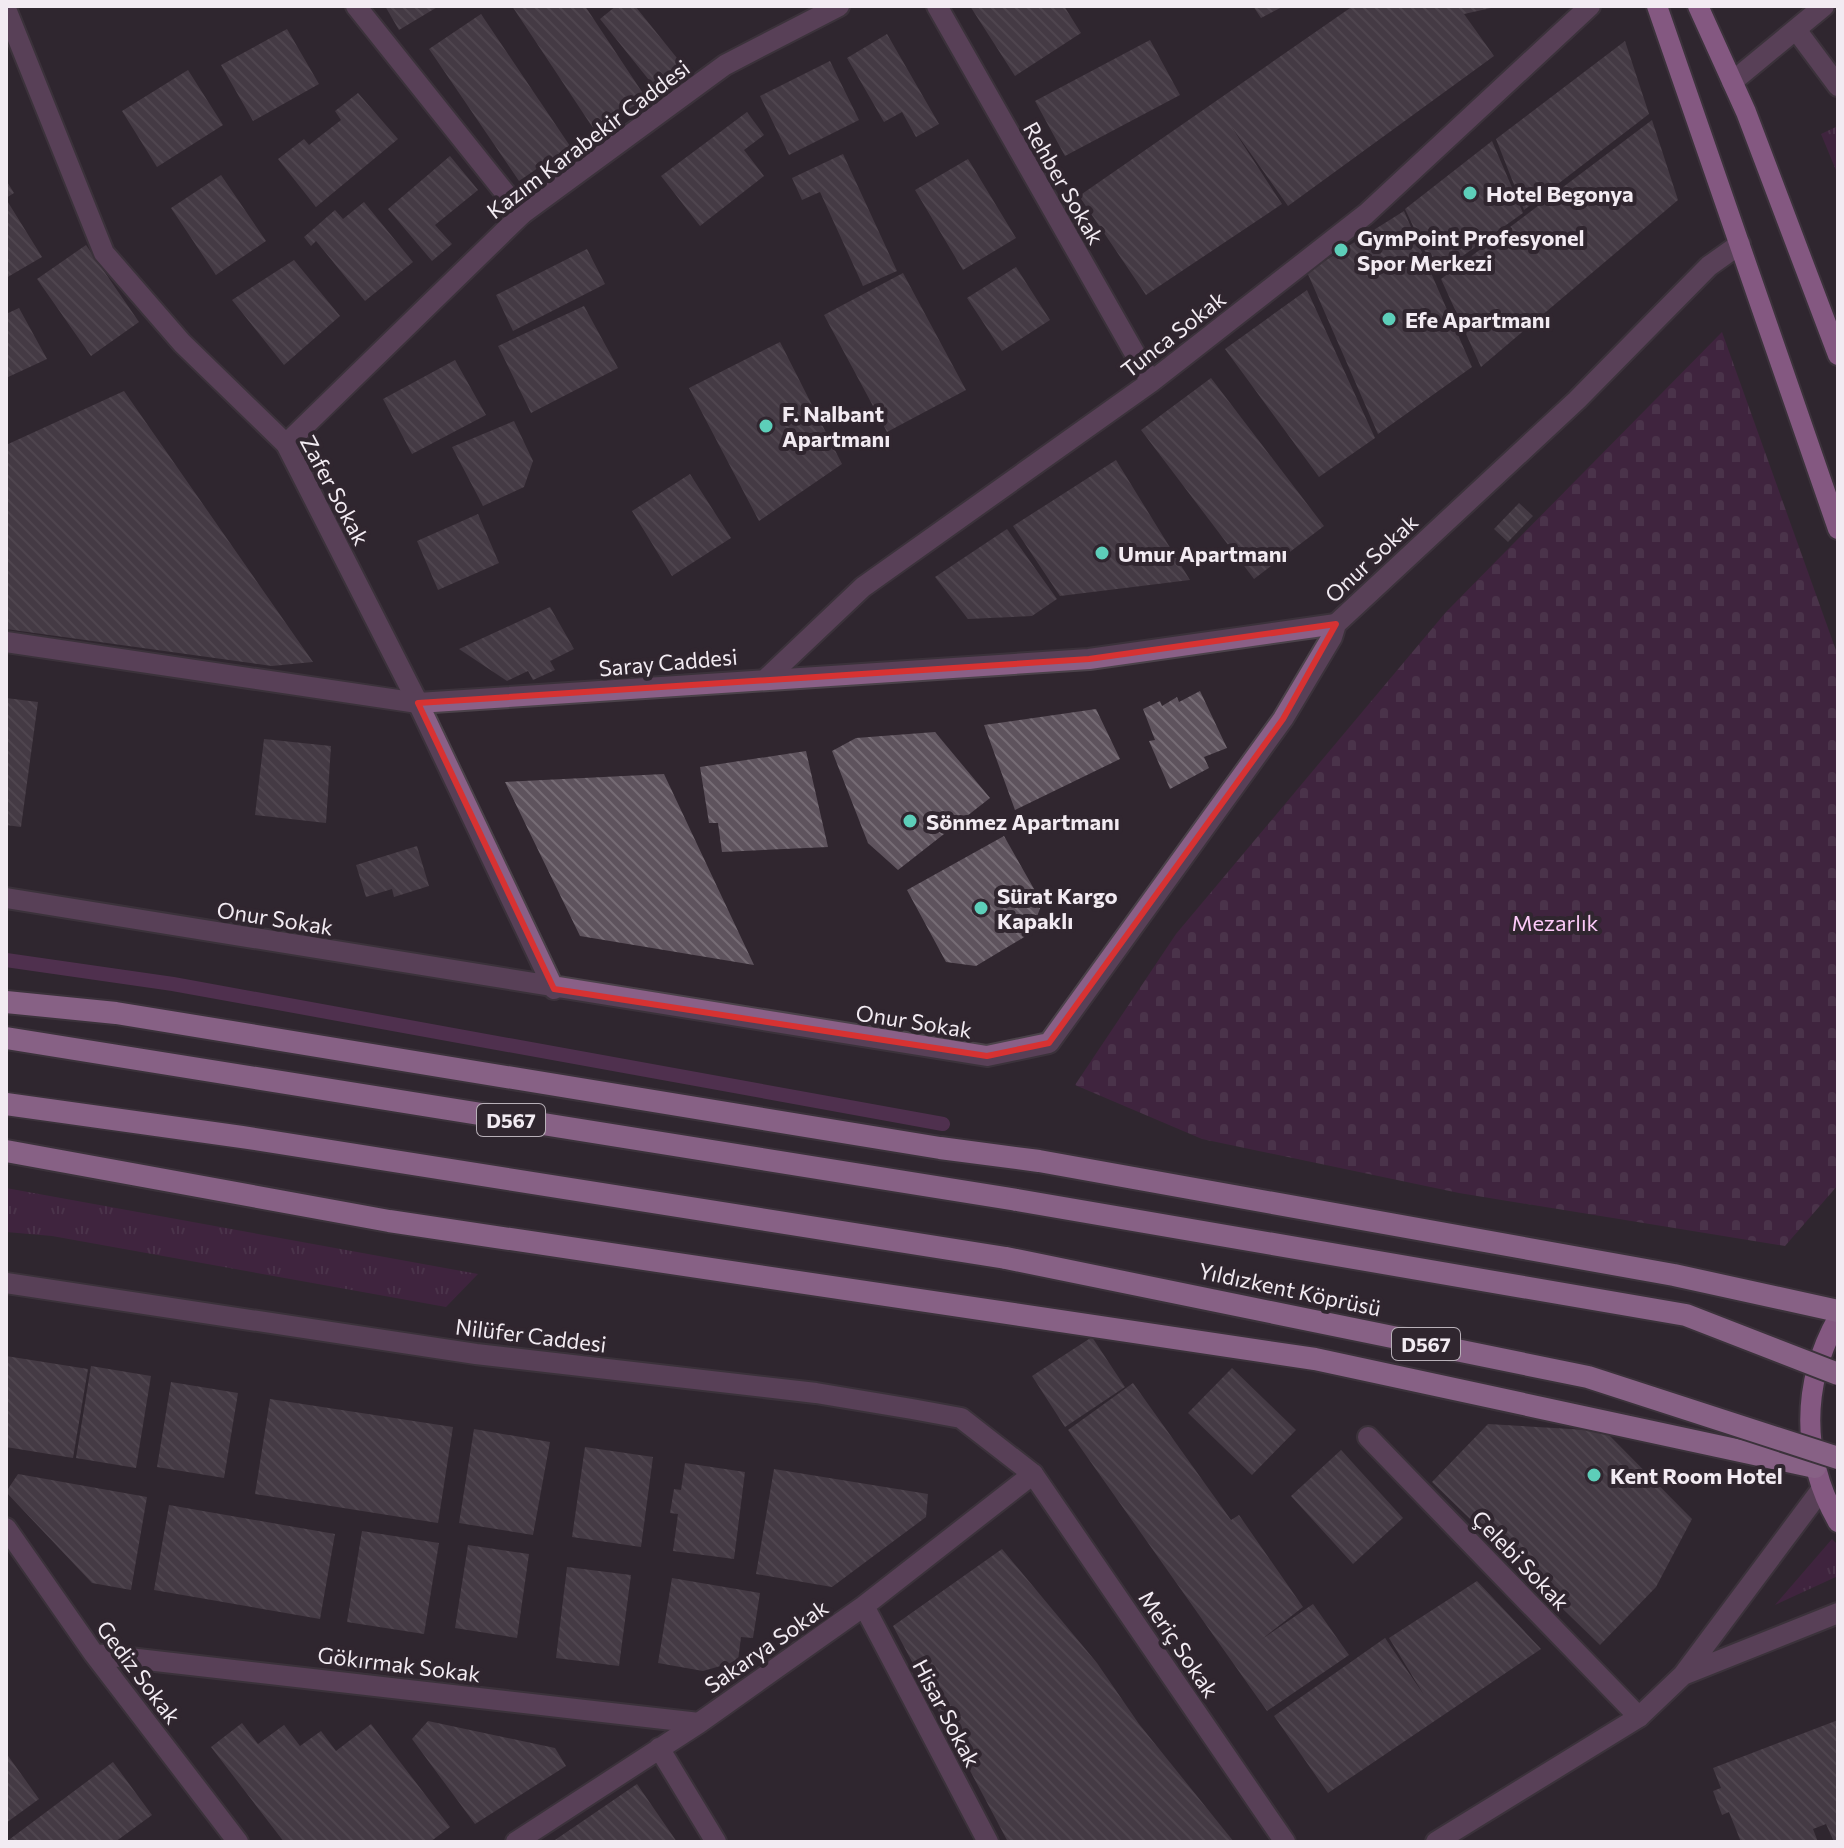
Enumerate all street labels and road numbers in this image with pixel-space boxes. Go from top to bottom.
street label: Kazım Karabekir Caddesi [481,54,695,224]
street label: Rehber Sokak [1018,117,1110,249]
street label: Tunca Sokak [1115,285,1231,383]
street label: Zafer Sokak [295,430,375,550]
street label: Onur Sokak [1319,508,1423,608]
street label: Saray Caddesi [598,642,738,682]
street label: Onur Sokak [215,895,335,941]
street label: Onur Sokak [854,998,974,1044]
road number: D567 [477,1104,545,1136]
street label: Yıldızkent Köprüsü [1196,1256,1384,1322]
street label: Nilüfer Caddesi [454,1312,608,1358]
road number: D567 [1392,1328,1460,1360]
street label: Çelebi Sokak [1467,1505,1575,1616]
street label: Meriç Sokak [1133,1585,1225,1703]
street label: Sakarya Sokak [699,1593,833,1699]
street label: Gediz Sokak [91,1615,187,1729]
street label: Gökırmak Sokak [316,1641,482,1687]
street label: Hisar Sokak [907,1655,987,1772]

